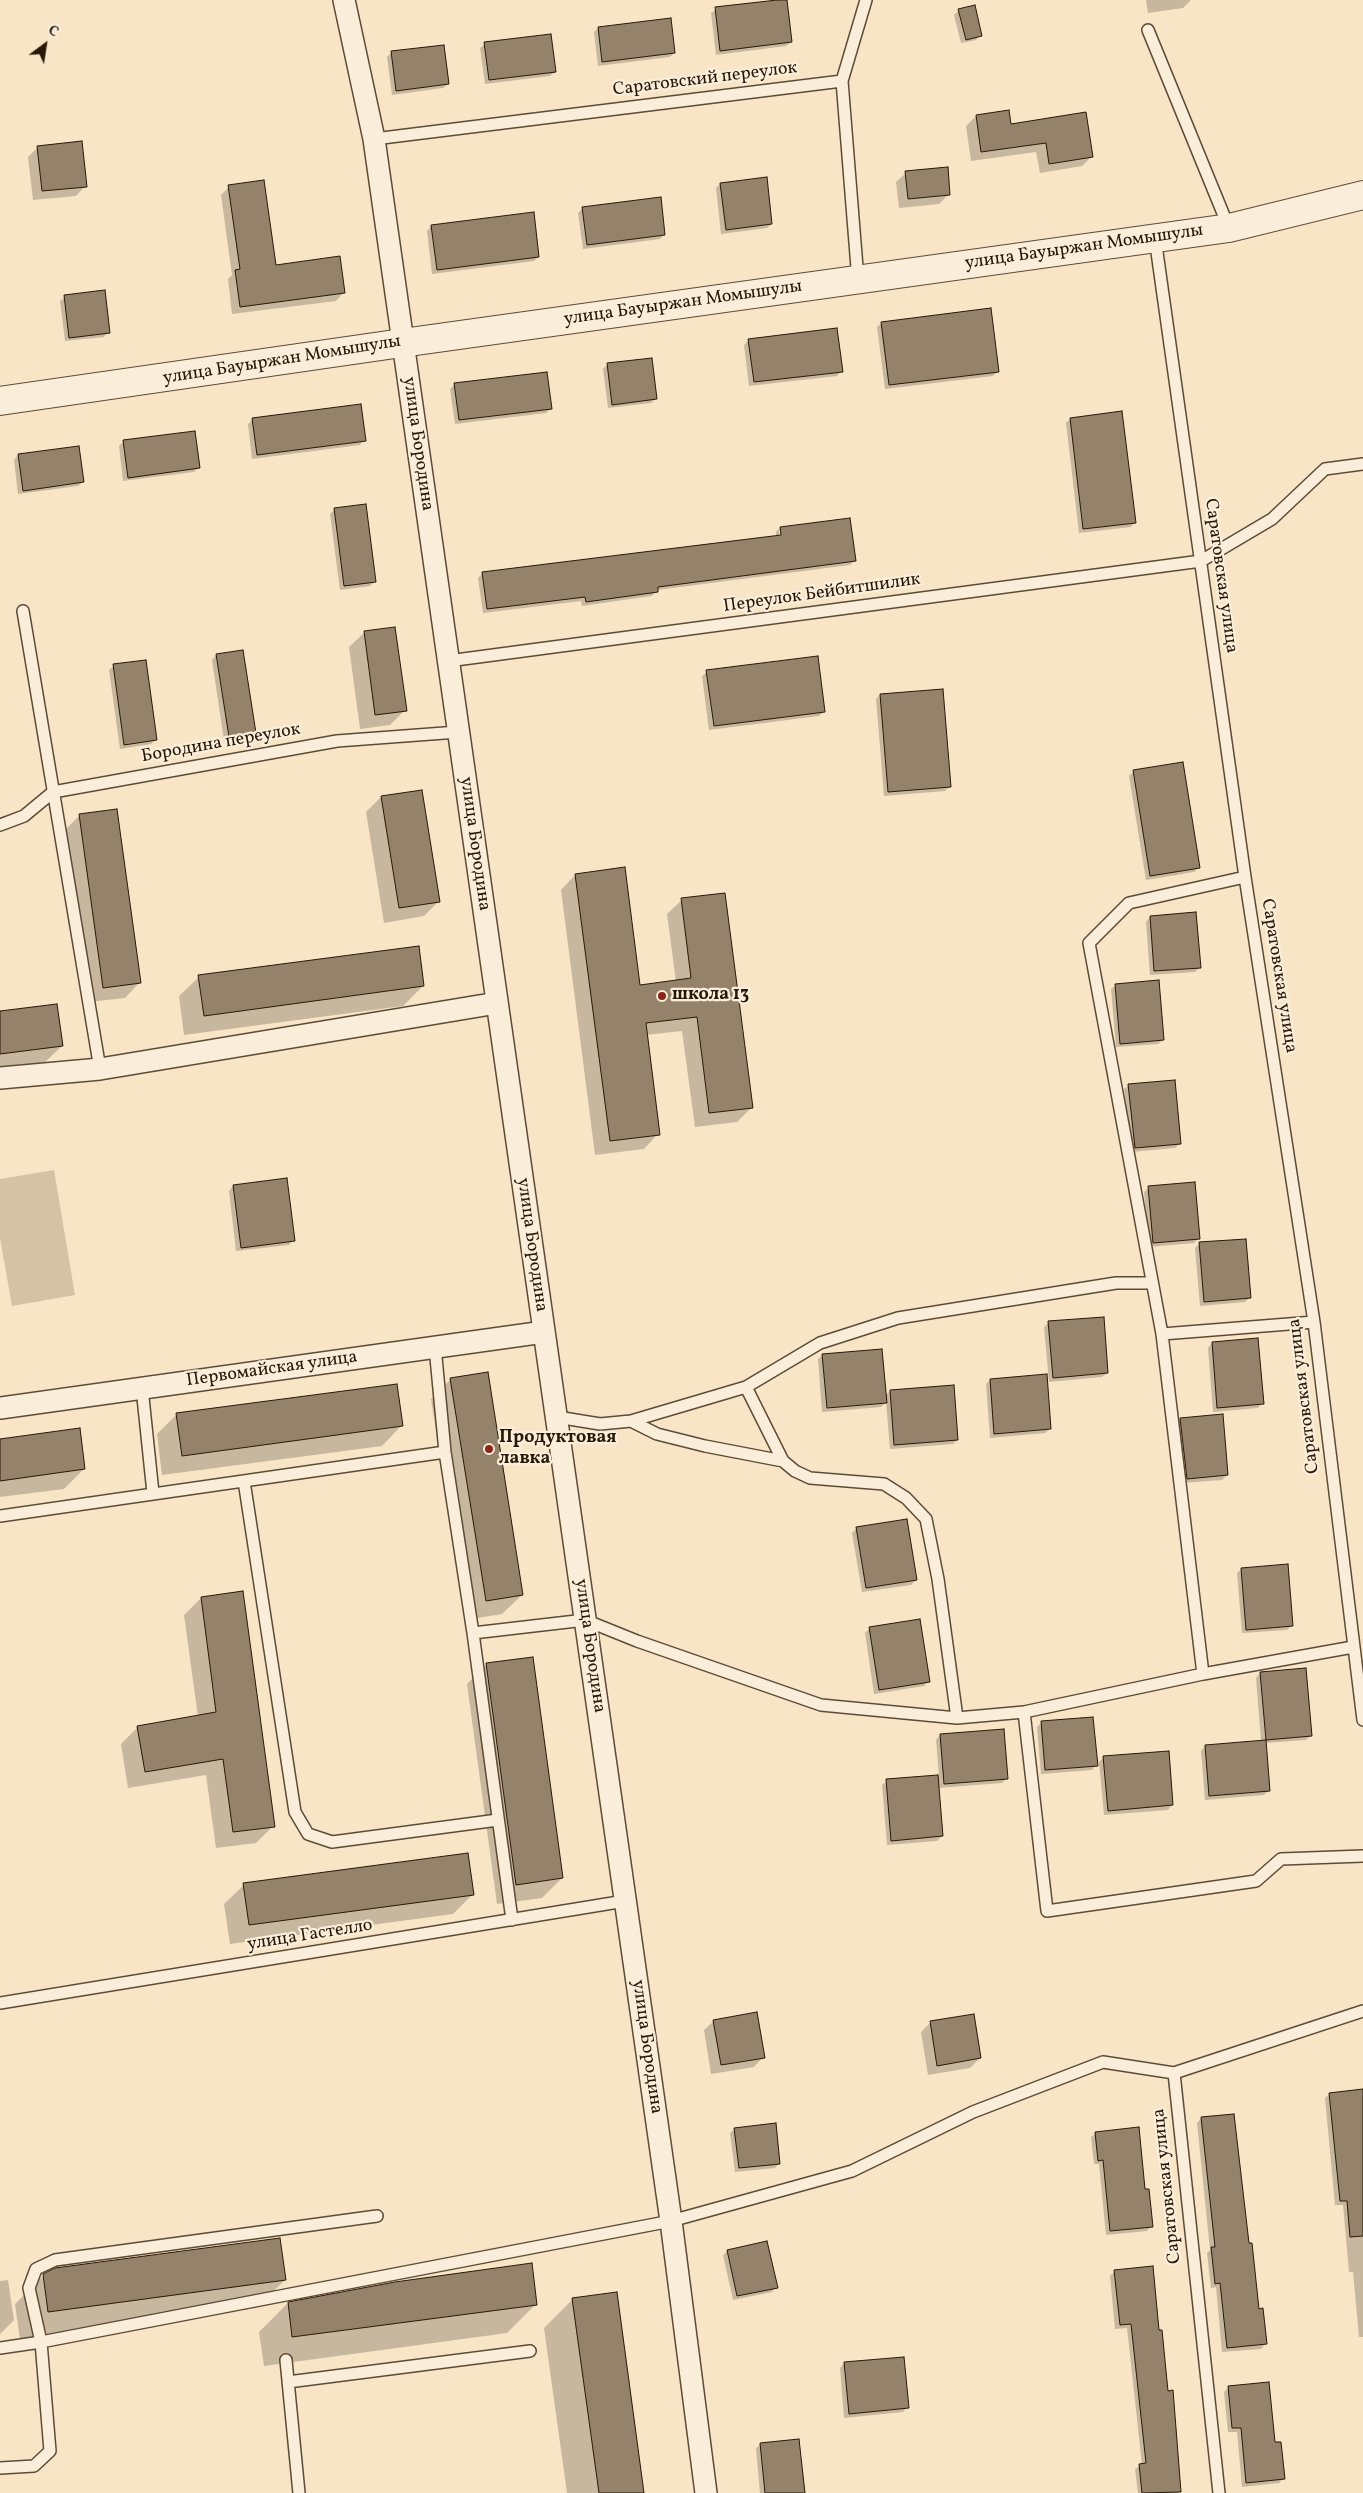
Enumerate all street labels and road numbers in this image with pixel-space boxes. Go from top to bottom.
street label: Саратовский переулок [612,58,798,102]
street label: улица Бауыржан Момышулы [963,221,1205,275]
street label: улица Бауыржан Момышулы [562,277,804,331]
street label: улица Бауыржан Момышулы [162,332,402,390]
street label: улица Бородина [397,375,437,513]
street label: Саратовская улица [1198,497,1242,655]
street label: Переулок Бейбитшилик [722,569,922,619]
street label: Бородина переулок [140,719,302,769]
street label: улица Бородина [454,775,494,913]
street label: Саратовская улица [1255,897,1301,1055]
street label: улица Бородина [511,1176,551,1314]
street label: Саратовская улица [1285,1317,1325,1475]
street label: Первомайская улица [185,1347,359,1393]
street label: улица Бородина [569,1577,609,1715]
street label: улица Гастелло [246,1915,374,1957]
street label: улица Бородина [626,1978,666,2116]
street label: Саратовская улица [1149,2107,1187,2265]

